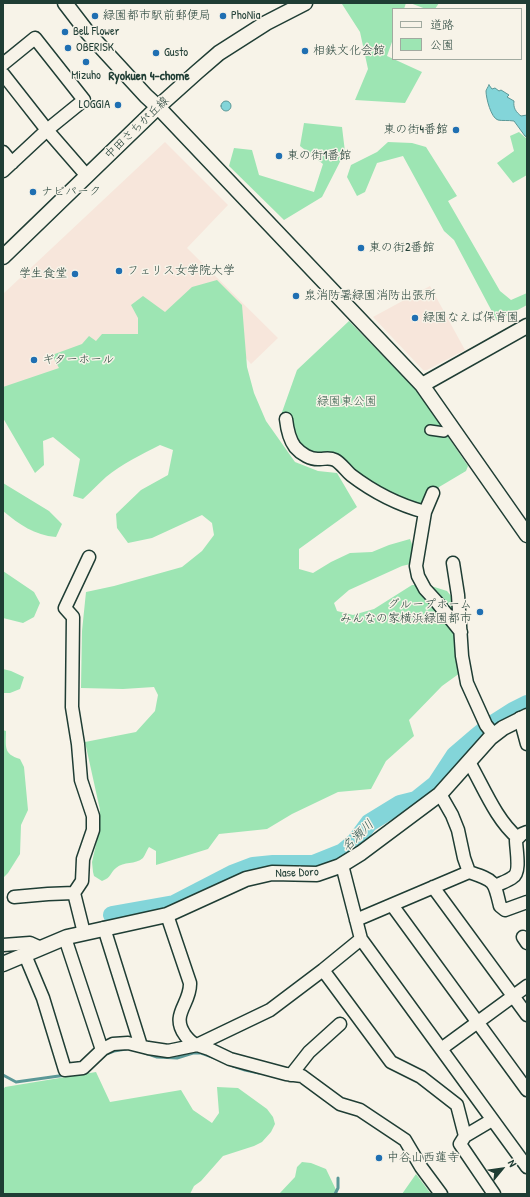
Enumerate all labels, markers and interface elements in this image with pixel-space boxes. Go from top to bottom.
legend [392,8,522,60]
place label: 緑園都市駅前郵便局 [103,9,211,23]
place label: PhoNia [231,9,260,23]
marker: 緑園都市駅前郵便局 [90,11,100,21]
marker: PhoNia [218,11,228,21]
text: 道路 [430,16,454,33]
place label: Bell Flower [73,25,119,39]
marker: Bell Flower [60,27,70,37]
text: 公園 [430,36,454,53]
place label: OBERISK [76,41,114,55]
marker: OBERISK [63,43,73,53]
place label: 相鉄文化会館 [313,44,385,58]
place label: Gusto [164,46,188,60]
marker: 相鉄文化会館 [300,46,310,56]
marker: Gusto [151,48,161,58]
marker: Mizuho [81,57,91,67]
place label: Mizuho [71,69,101,83]
district label: Ryokuen 4-chome [108,69,190,85]
street label: 中田さちが丘線 [102,94,172,162]
place label: LOGGIA [79,98,110,112]
marker: LOGGIA [113,100,123,110]
place label: 東の街4番館 [384,123,448,137]
marker: 東の街4番館 [451,125,461,135]
place label: 東の街1番館 [287,149,351,163]
marker: 東の街1番館 [274,151,284,161]
place label: ナビパーク [41,185,101,199]
marker: ナビパーク [28,187,38,197]
place label: 東の街2番館 [369,241,435,255]
marker: 東の街2番館 [356,243,366,253]
place label: フェリス女学院大学 [127,264,235,278]
marker: フェリス女学院大学 [114,266,124,276]
place label: 学生食堂 [19,267,67,281]
marker: 学生食堂 [70,269,80,279]
place label: 泉消防署緑園消防出張所 [304,289,436,303]
marker: 泉消防署緑園消防出張所 [291,291,301,301]
place label: 緑園なえば保育園 [423,311,519,325]
marker: 緑園なえば保育園 [410,313,420,323]
place label: ギターホール [42,353,114,367]
marker: ギターホール [29,355,39,365]
park label: 緑園東公園 [317,395,377,409]
place label: グループホーム みんなの家横浜緑園都市 [340,598,472,626]
marker: グループホーム みんなの家横浜緑園都市 [475,607,485,617]
water label: 名瀬川 [339,817,377,855]
street label: Nase Doro [275,865,319,881]
north arrow [482,1149,522,1189]
place label: 中谷山西蓮寺 [387,1151,459,1165]
marker: 中谷山西蓮寺 [374,1153,384,1163]
text: N [505,1157,520,1169]

